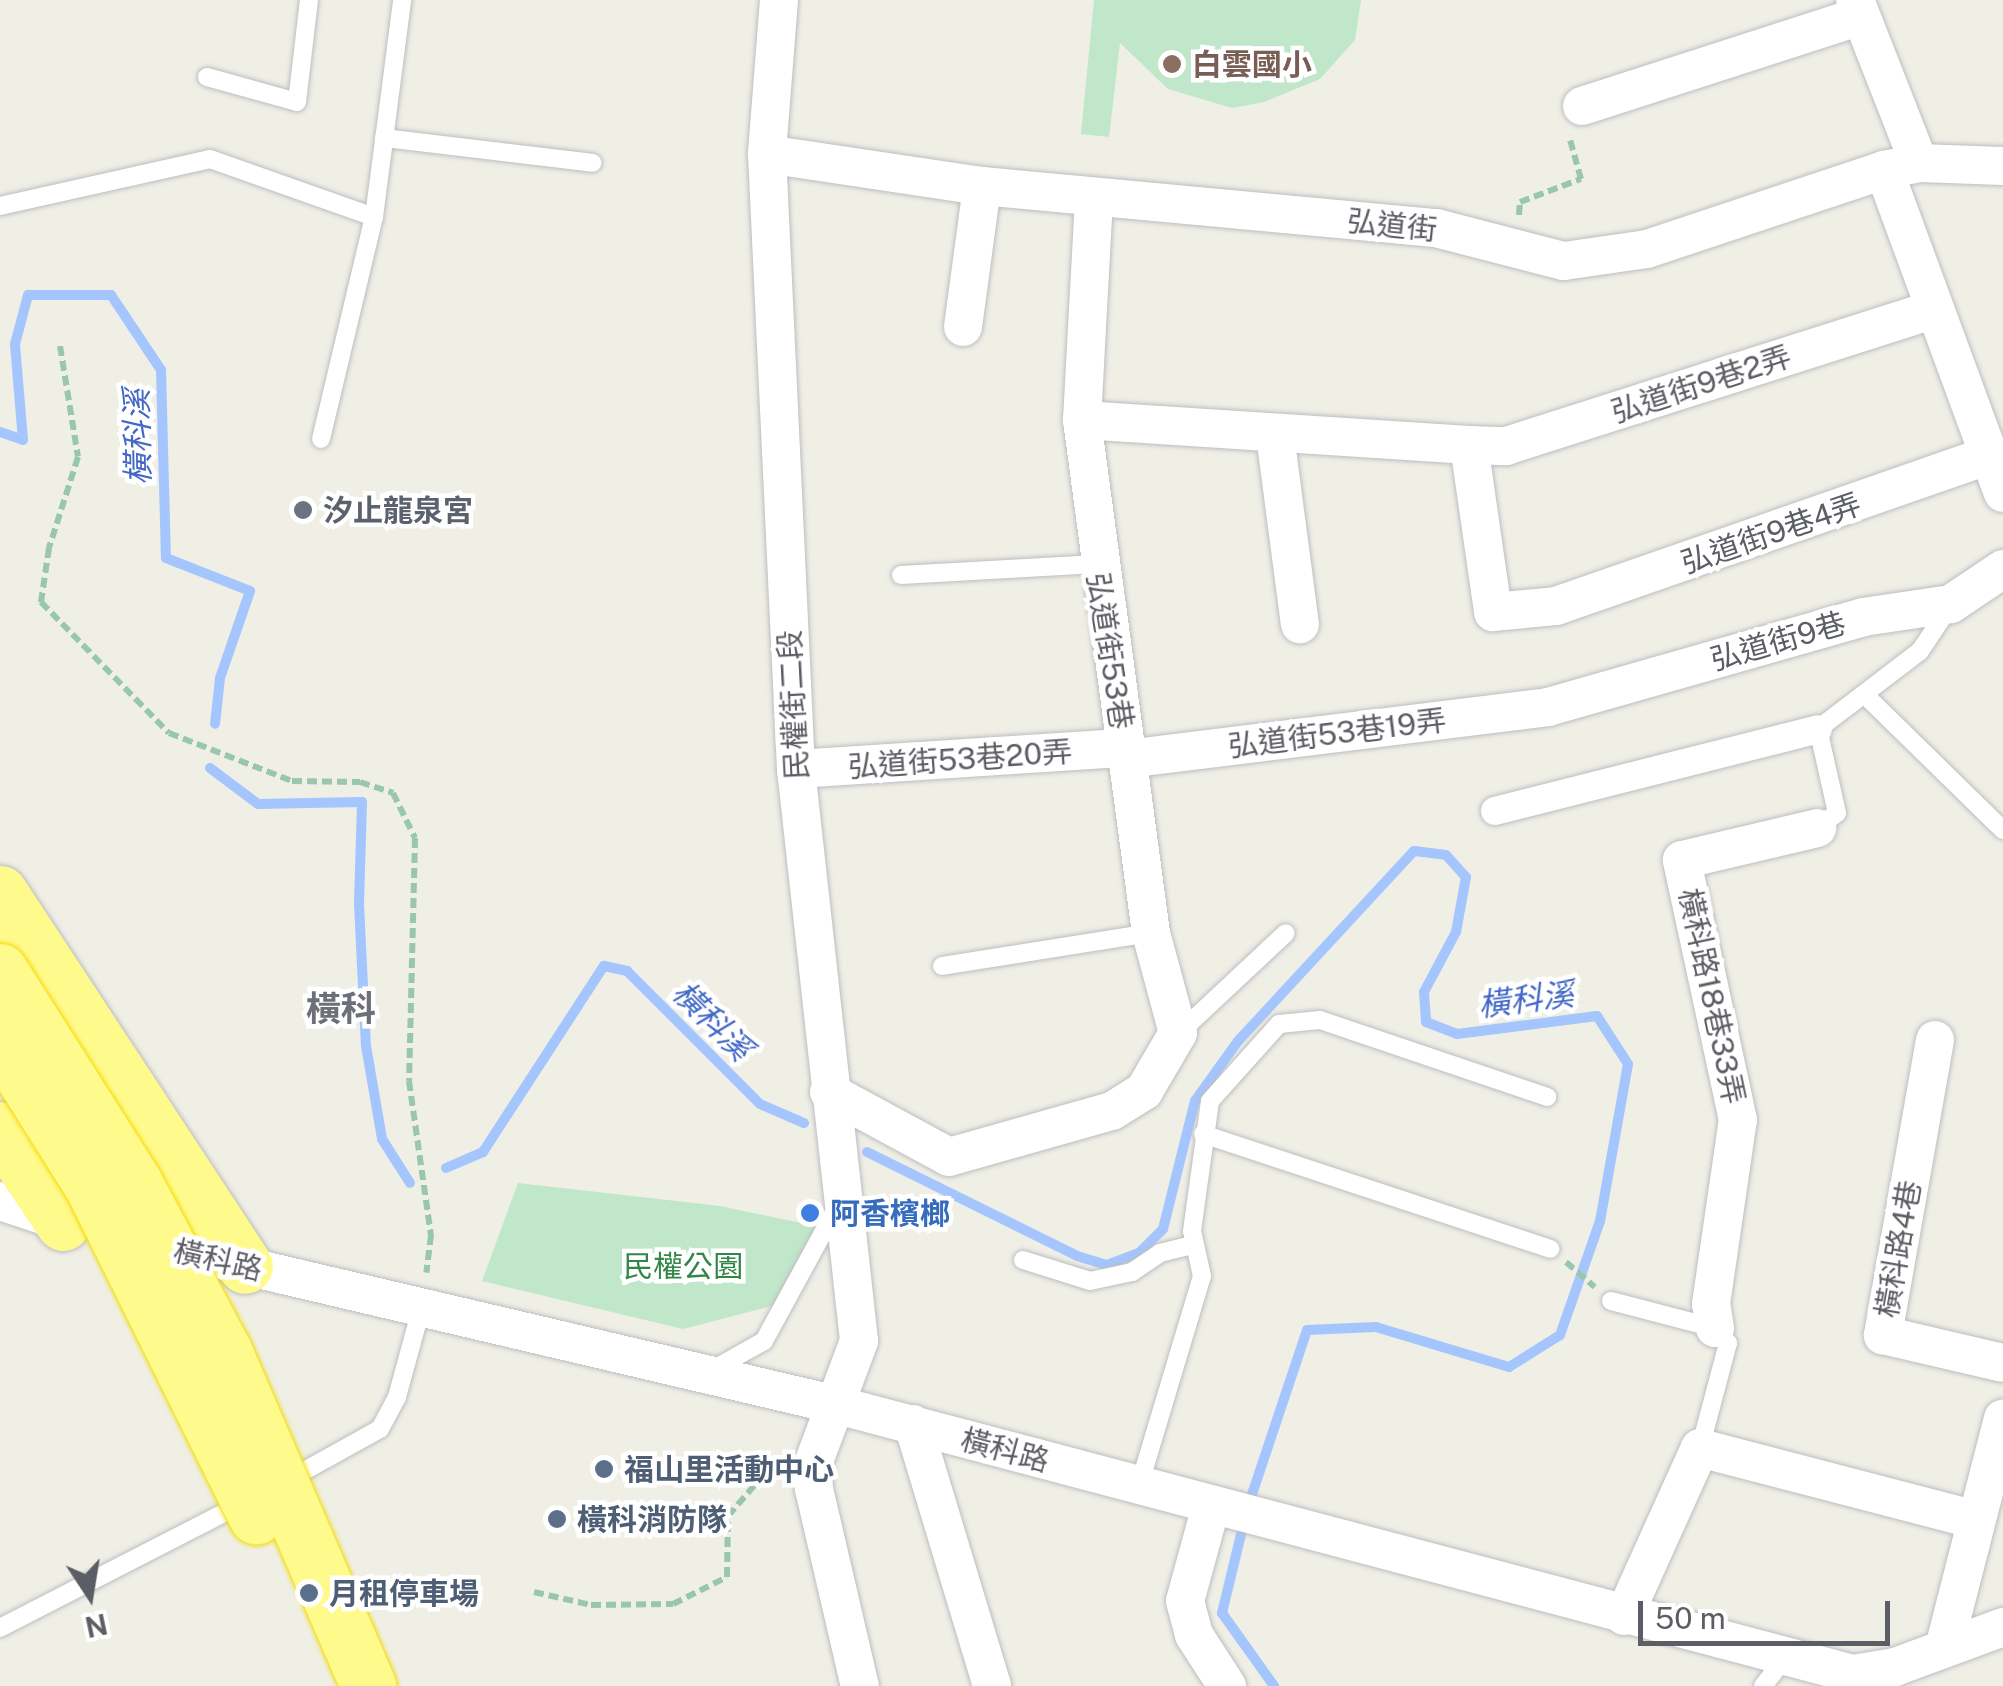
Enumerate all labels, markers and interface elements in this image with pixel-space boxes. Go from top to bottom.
place label: 白雲國小 [1192,46,1312,82]
marker: 白雲國小 [1161,53,1183,75]
street label: 弘道街 [1345,202,1439,248]
street label: 弘道街9巷2弄 [1607,338,1795,430]
water label: 橫科溪 [118,389,158,485]
street label: 弘道街9巷4弄 [1676,485,1866,581]
place label: 汐止龍泉宮 [323,492,473,528]
marker: 汐止龍泉宮 [292,499,314,521]
street label: 弘道街53巷 [1080,570,1140,732]
street label: 弘道街9巷 [1706,605,1850,677]
street label: 民權街二段 [771,629,815,781]
street label: 弘道街53巷19弄 [1226,702,1448,764]
street label: 弘道街53巷20弄 [847,733,1073,785]
street label: 橫科路18巷33弄 [1672,885,1752,1107]
water label: 橫科溪 [664,973,760,1069]
water label: 橫科溪 [1476,975,1576,1025]
district label: 橫科 [306,988,376,1030]
street label: 橫科路4巷 [1868,1178,1928,1320]
place label: 阿香檳榔 [830,1195,950,1231]
marker: 阿香檳榔 [799,1202,821,1224]
street label: 橫科路 [170,1232,266,1288]
park label: 民權公園 [623,1248,743,1284]
street label: 橫科路 [957,1421,1053,1479]
place label: 福山里活動中心 [624,1451,834,1487]
marker: 福山里活動中心 [593,1458,615,1480]
place label: 橫科消防隊 [577,1501,727,1537]
marker: 橫科消防隊 [546,1508,568,1530]
north arrow [40,1546,140,1646]
place label: 月租停車場 [329,1575,479,1611]
scale bar [1643,1581,1896,1643]
marker: 月租停車場 [298,1582,320,1604]
text: 50 m [1655,1600,1726,1636]
text: N [82,1607,110,1644]

